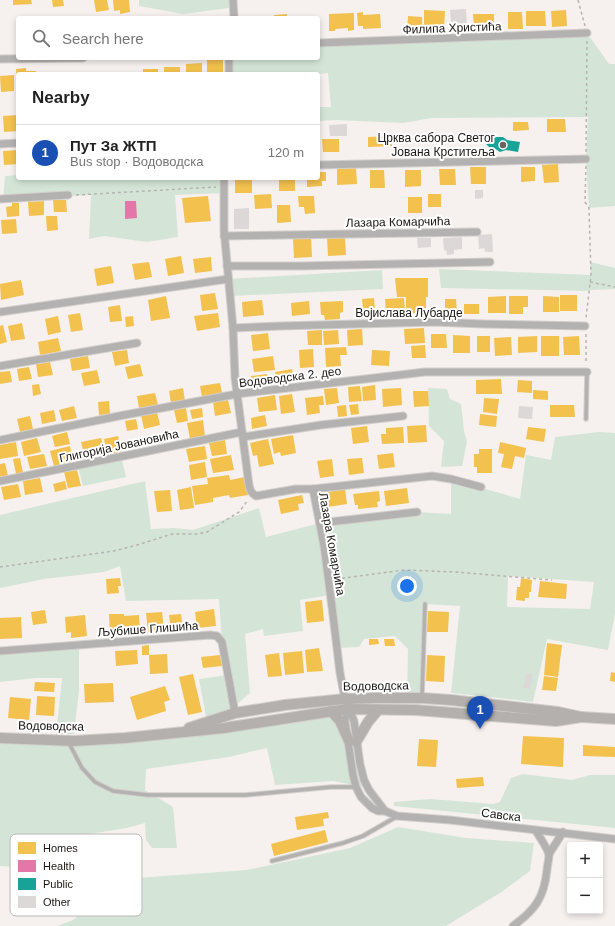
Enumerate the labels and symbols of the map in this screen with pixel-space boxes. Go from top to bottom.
street label: Филипа Христића [402,19,502,37]
place label: Црква сабора Светог Јована Крститеља [377,131,496,159]
marker: Црква сабора Светог Јована Крститеља [498,140,508,150]
street label: Лазара Комарчића [346,214,451,230]
street label: Војислава Лубарде [355,306,463,320]
street label: Водоводска 2. део [238,364,342,390]
street label: Глигорија Јовановића [58,426,180,465]
street label: Лазара Комарчића [316,491,348,597]
your location [397,576,417,596]
street label: Љубише Глишића [97,618,199,640]
street label: Водоводска [343,678,409,694]
pin: 1 [467,696,493,729]
street label: Водоводска [18,718,84,734]
street label: Савска [480,806,522,824]
legend [10,834,142,916]
text: Homes [43,842,78,854]
text: Health [43,860,75,872]
text: Public [43,878,73,890]
text: Other [43,896,71,908]

